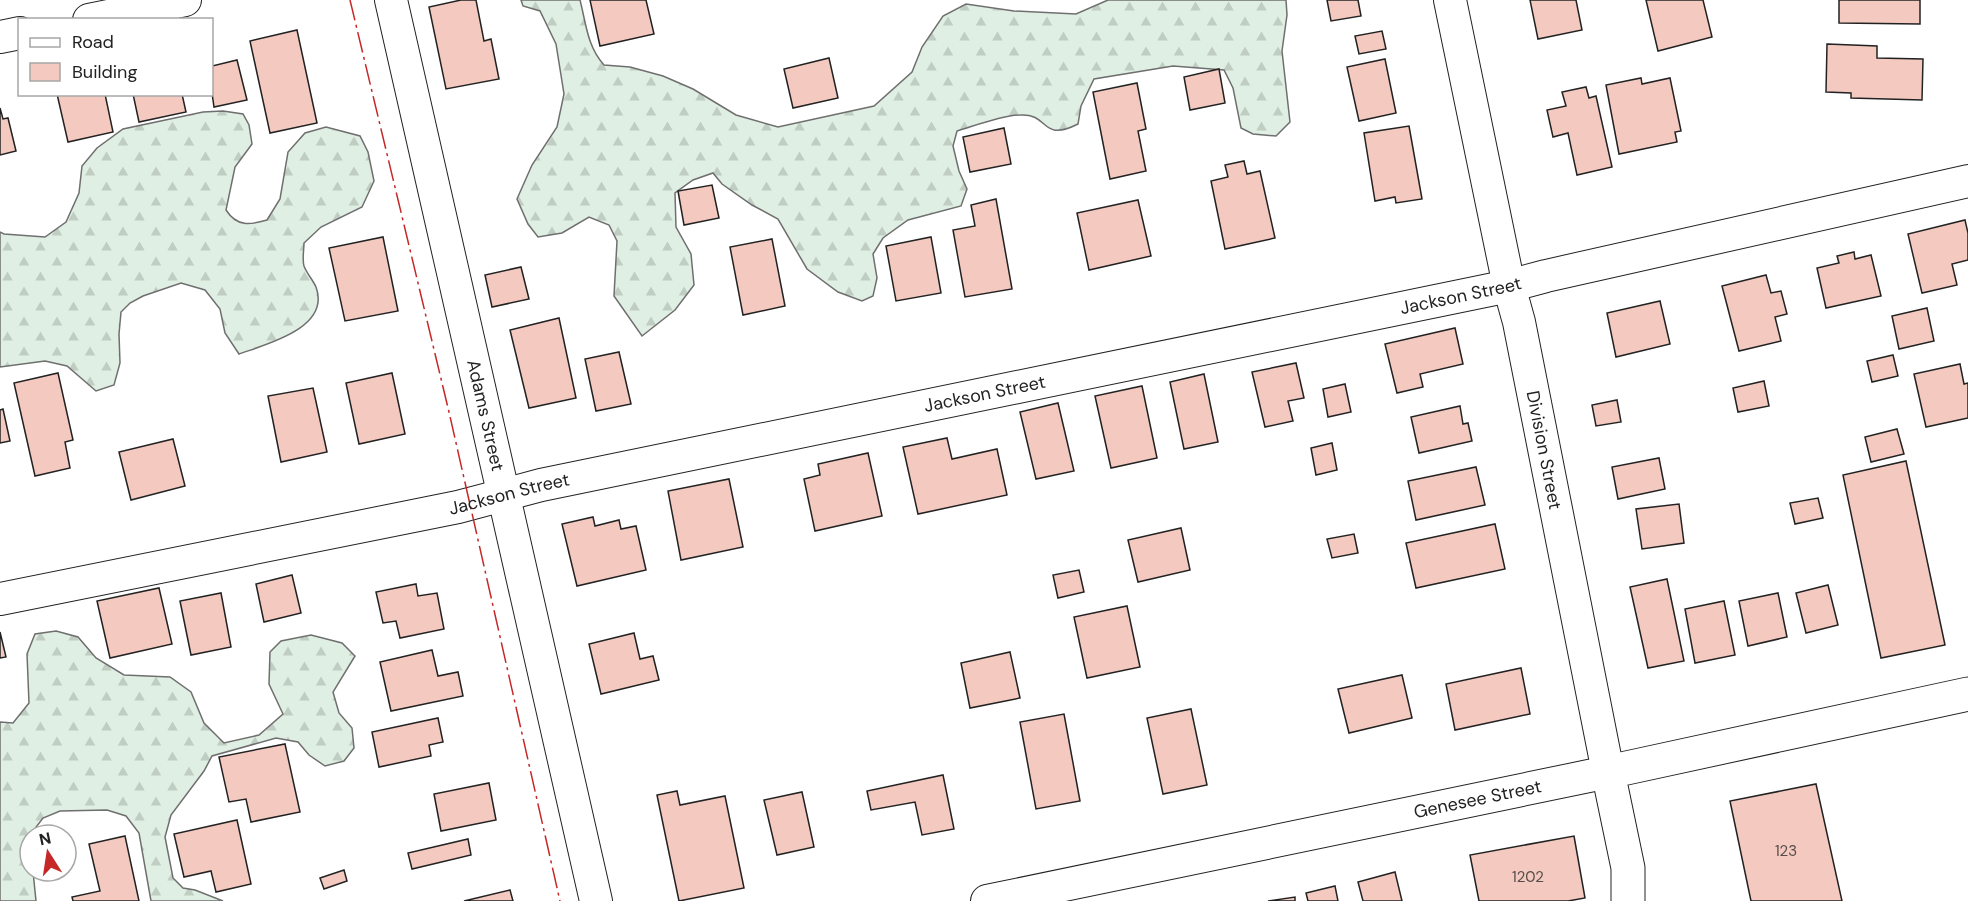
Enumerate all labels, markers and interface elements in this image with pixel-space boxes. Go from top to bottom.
legend [18,18,213,96]
text: Road [72,30,114,54]
text: Building [72,60,137,84]
street label: Jackson Street [1398,271,1524,320]
street label: Adams Street [461,357,510,473]
street label: Jackson Street [922,370,1048,418]
street label: Division Street [1521,388,1567,512]
street label: Jackson Street [447,467,572,521]
street label: Genesee Street [1412,774,1544,824]
north arrow [18,823,78,883]
text: N [37,827,53,850]
house number: 123 [1775,841,1797,861]
house number: 1202 [1512,867,1544,887]

